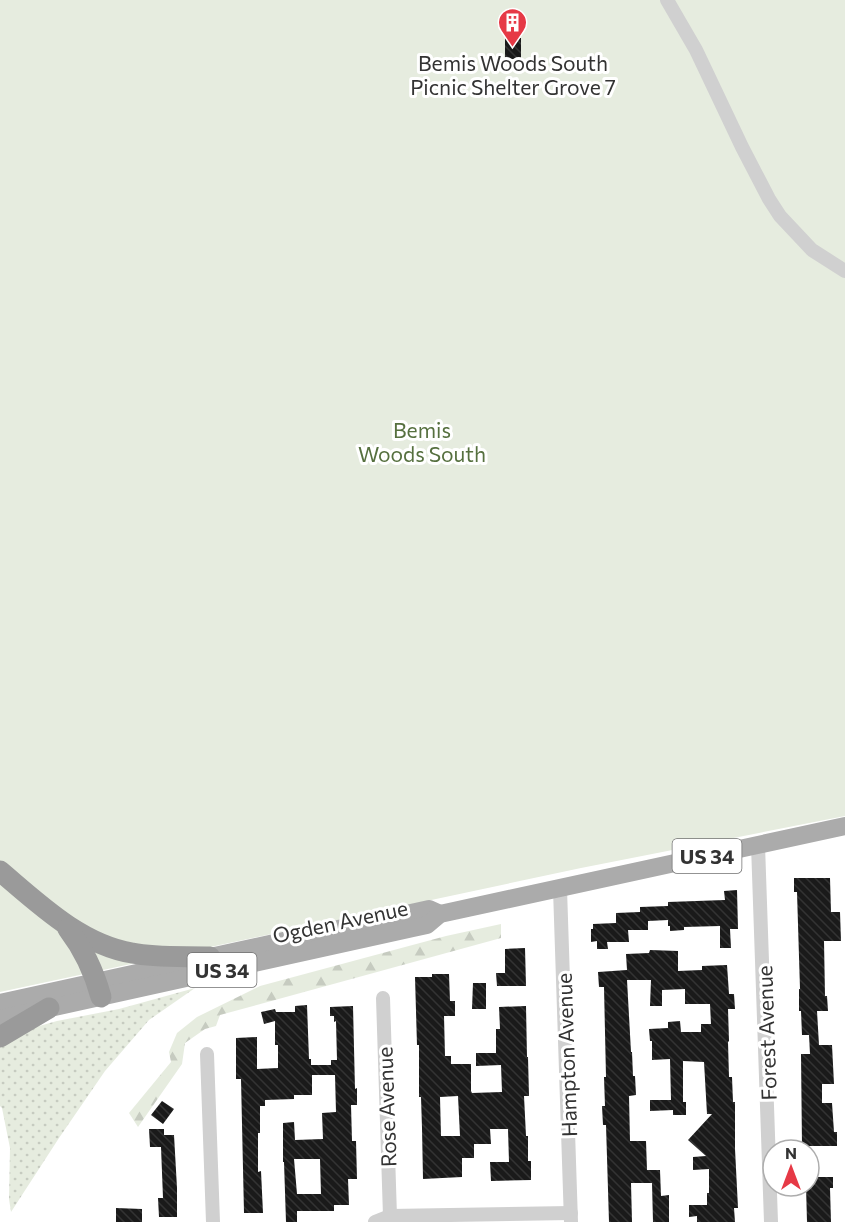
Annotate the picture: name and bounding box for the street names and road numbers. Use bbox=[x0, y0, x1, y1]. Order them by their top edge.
road number: US 34 bbox=[672, 839, 742, 873]
street label: Ogden Avenue bbox=[270, 894, 410, 948]
road number: US 34 bbox=[188, 953, 256, 987]
street label: Forest Avenue bbox=[751, 965, 781, 1101]
street label: Hampton Avenue bbox=[551, 972, 581, 1138]
street label: Rose Avenue bbox=[371, 1046, 401, 1168]

